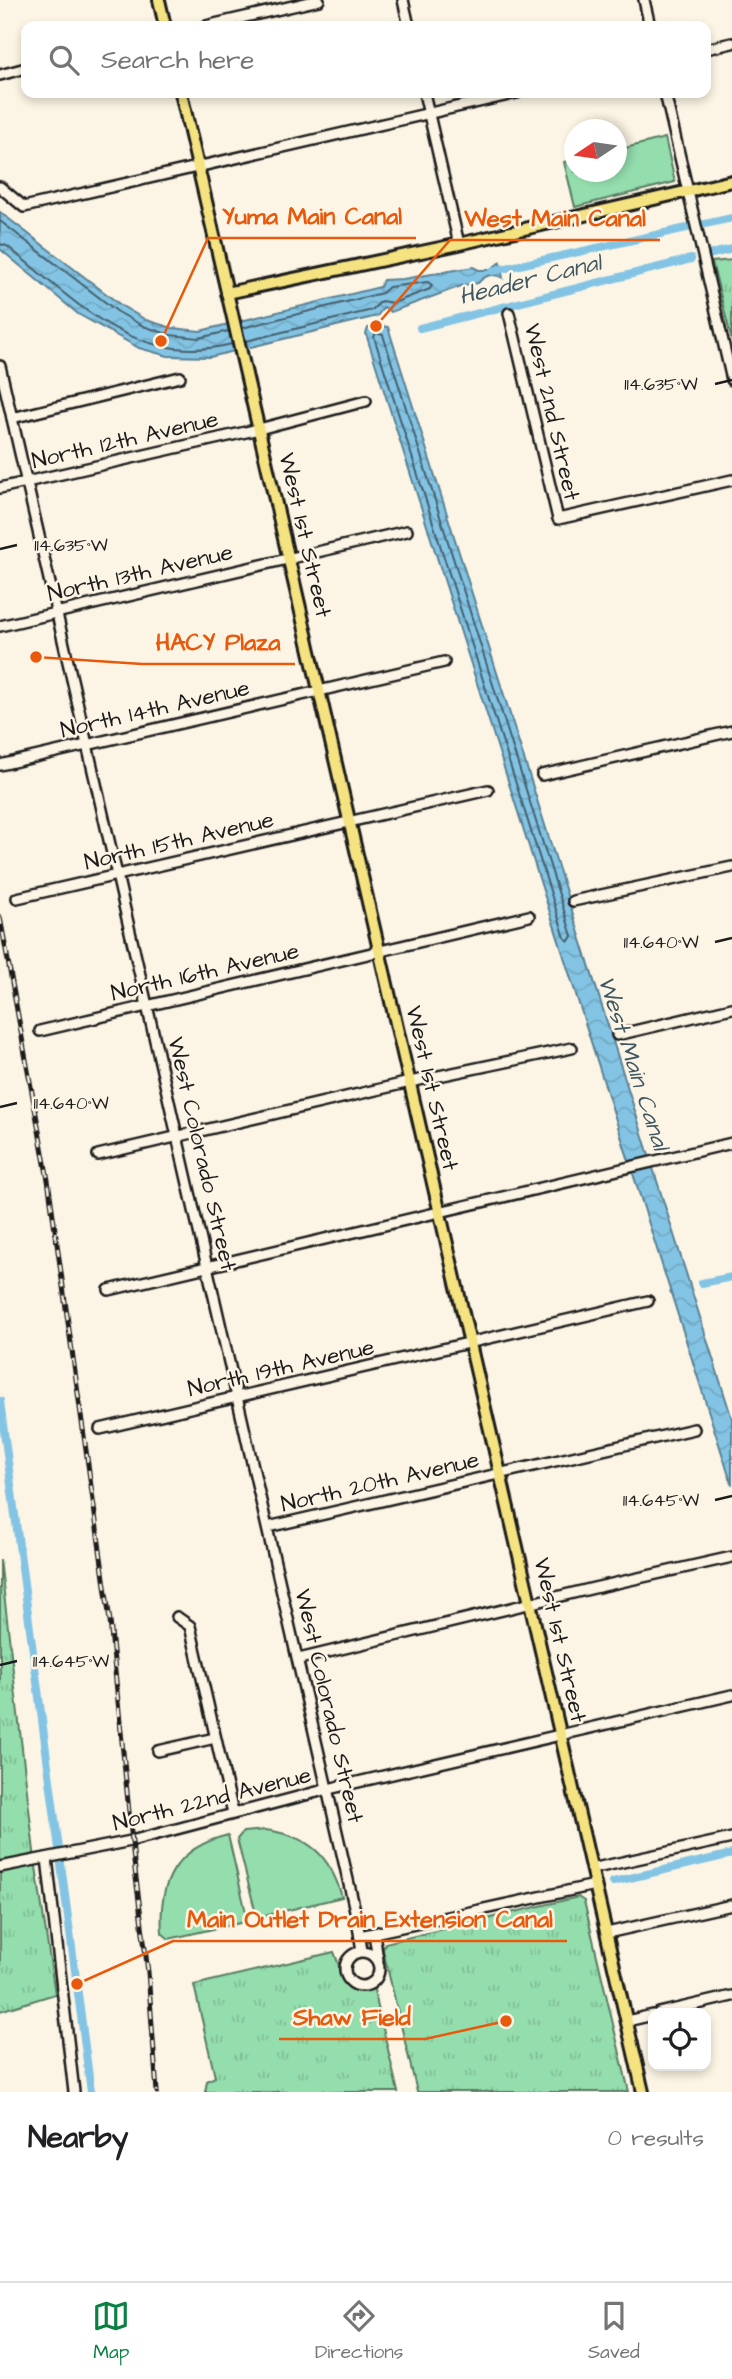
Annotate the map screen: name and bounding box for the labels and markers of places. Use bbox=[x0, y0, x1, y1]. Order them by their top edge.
callout: Yuma Main Canal bbox=[208, 193, 416, 238]
callout: West Main Canal bbox=[450, 195, 660, 240]
callout: HACY Plaza bbox=[142, 619, 295, 664]
callout: Main Outlet Drain Extension Canal bbox=[173, 1896, 567, 1941]
callout: Shaw Field bbox=[279, 1994, 425, 2039]

